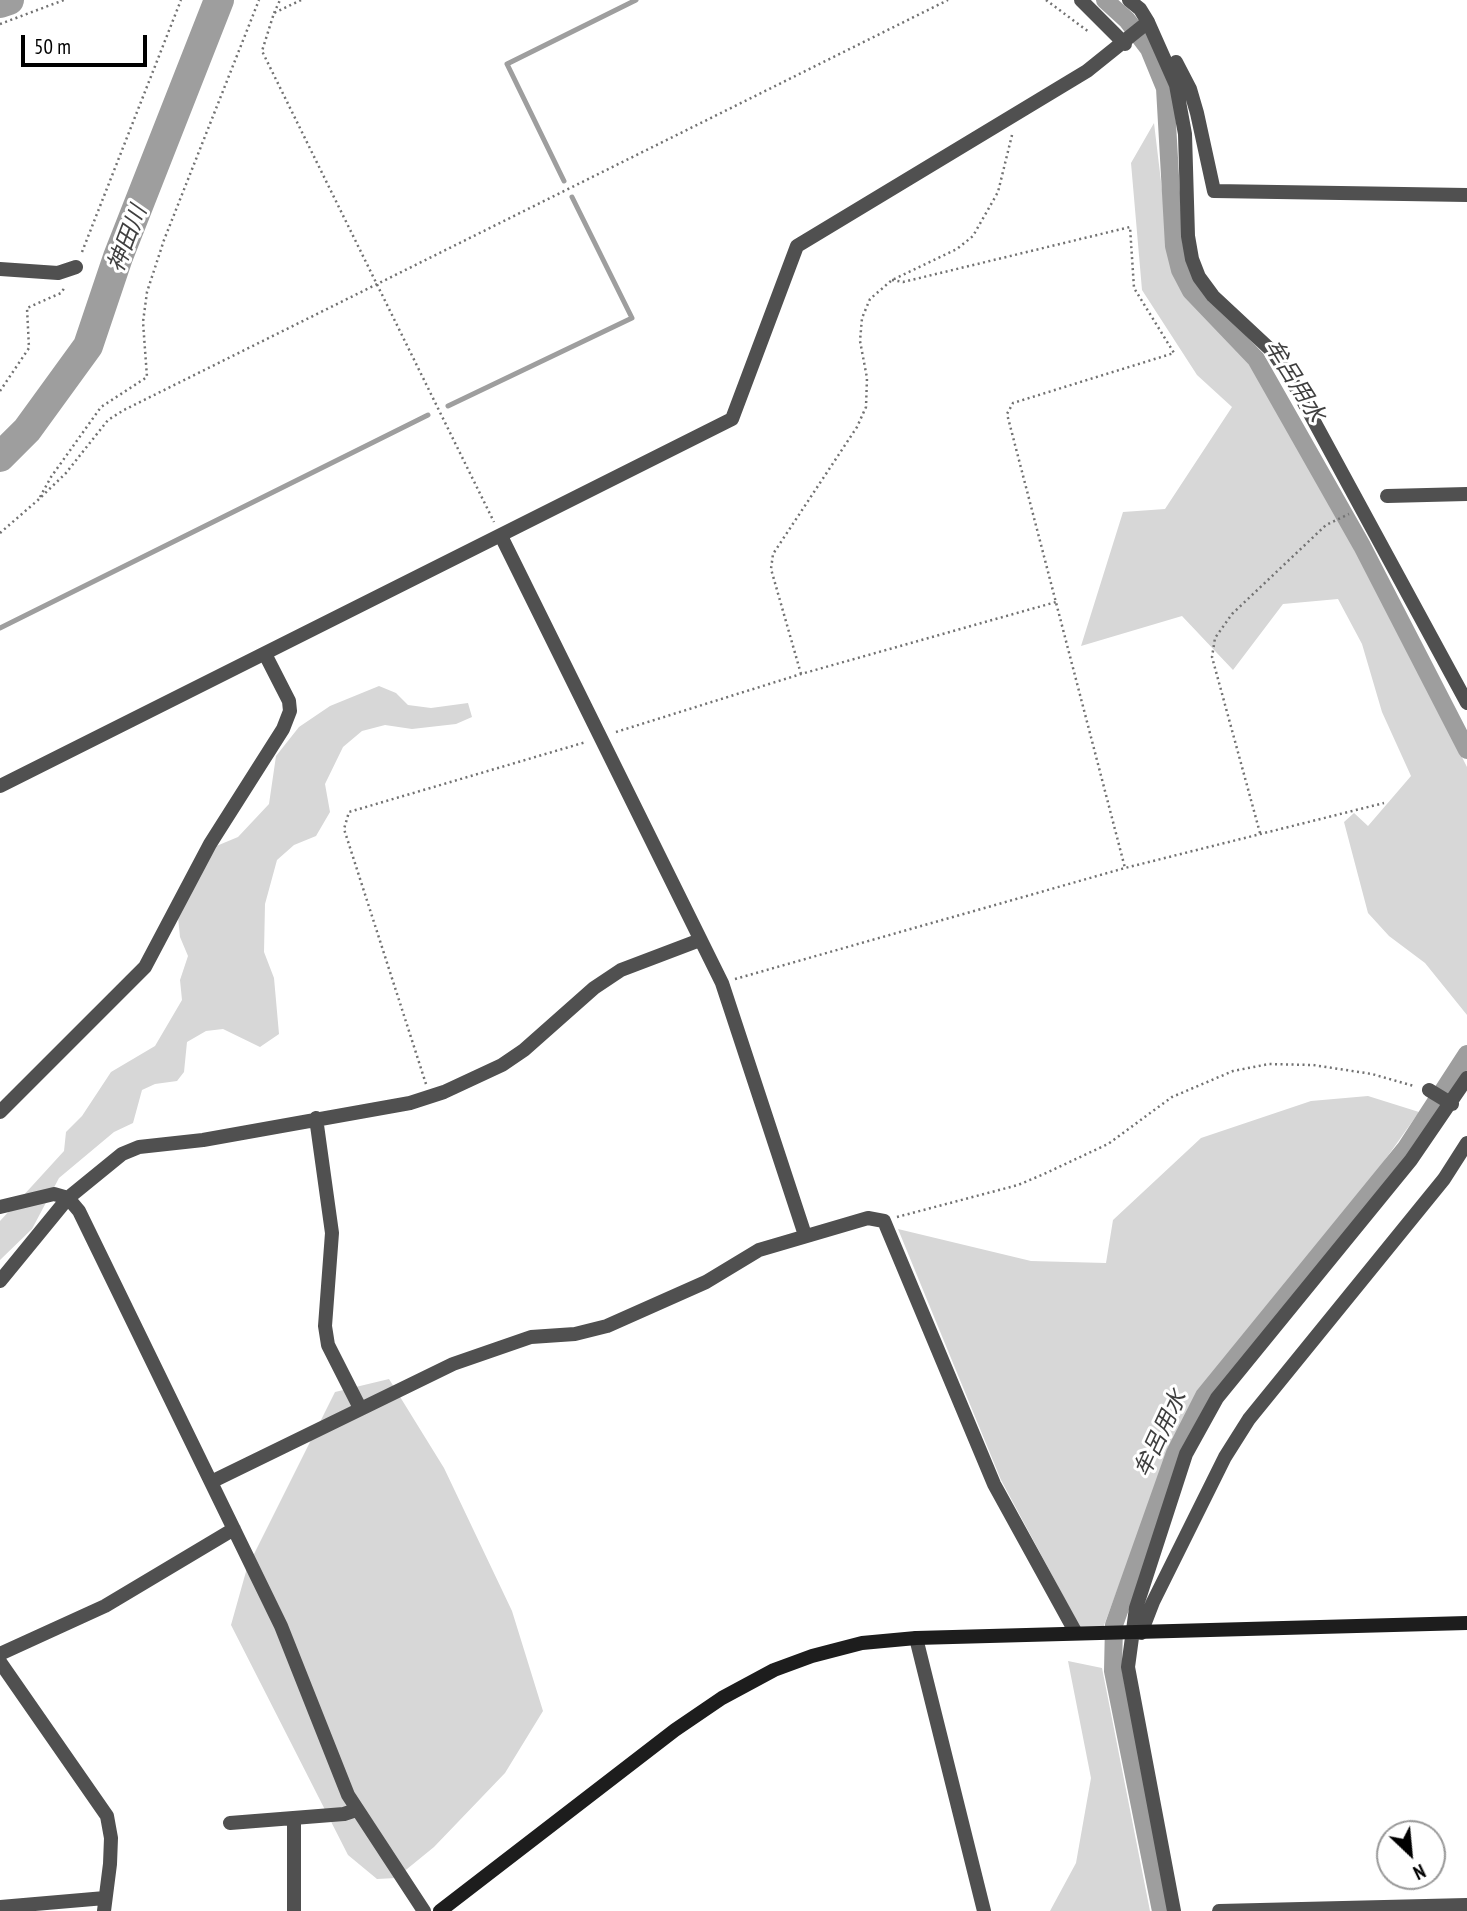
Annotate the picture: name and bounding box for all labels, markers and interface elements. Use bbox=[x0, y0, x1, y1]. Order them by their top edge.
scale bar bbox=[24, 21, 150, 65]
text: 50 m bbox=[34, 33, 71, 60]
water label: 神田川 bbox=[103, 202, 153, 276]
water label: 牟呂用水 bbox=[1258, 335, 1330, 427]
water label: 牟呂用水 bbox=[1129, 1386, 1193, 1482]
north arrow bbox=[1376, 1820, 1446, 1890]
text: N bbox=[1409, 1859, 1429, 1885]

